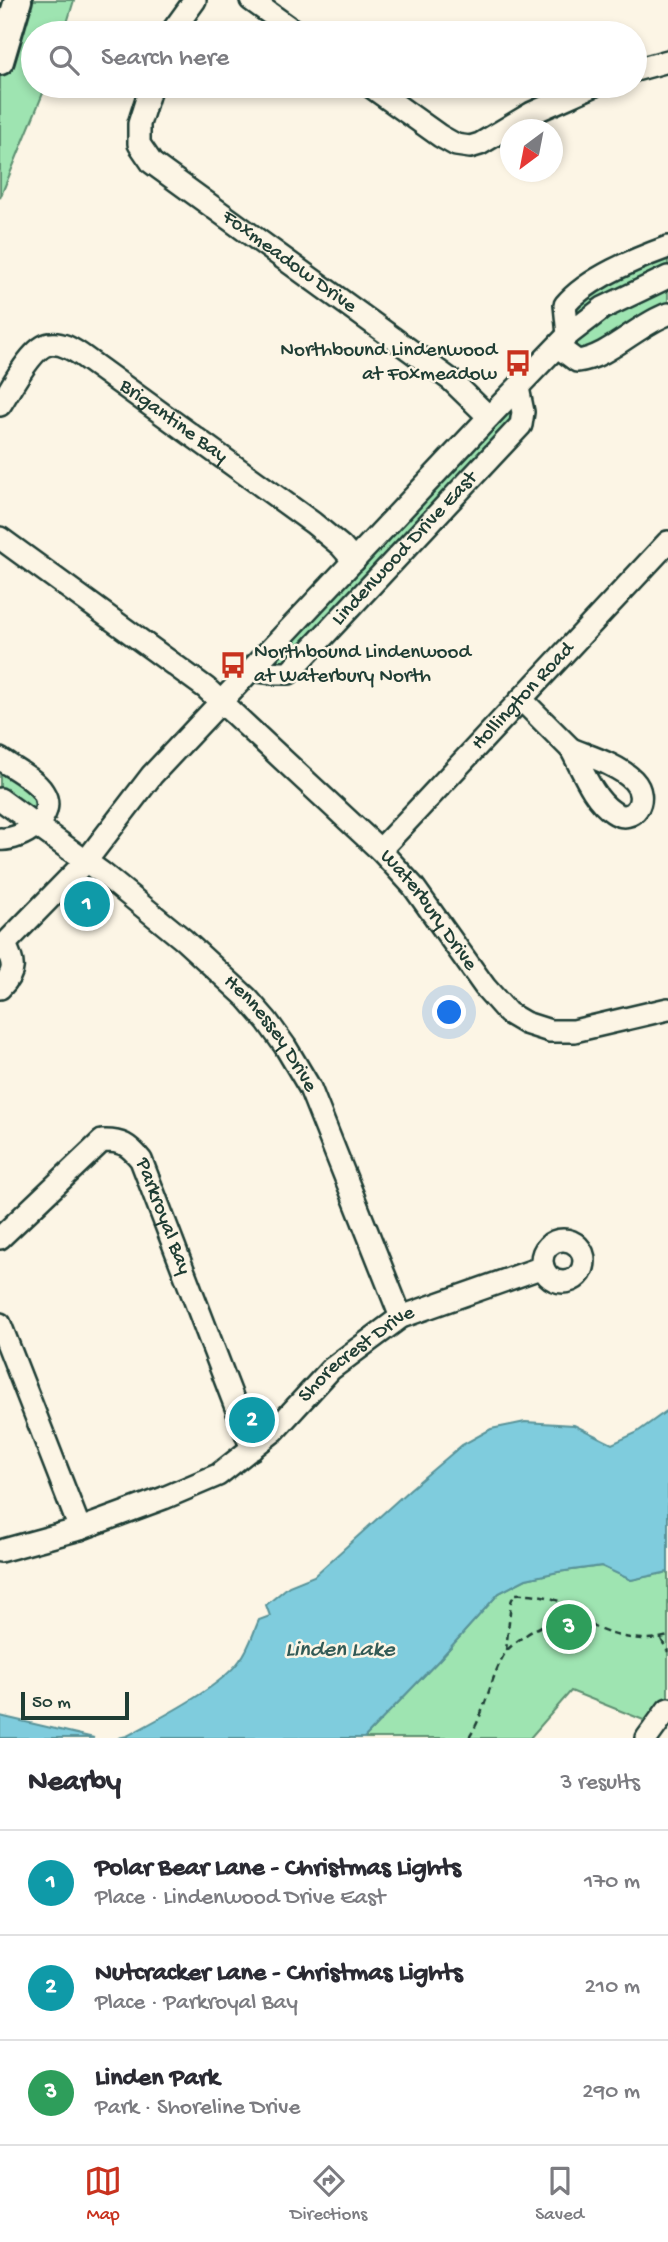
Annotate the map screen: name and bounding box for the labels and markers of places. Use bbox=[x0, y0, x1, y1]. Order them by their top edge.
place label: Northbound Lindenwood at Foxmeadow bbox=[280, 339, 499, 388]
bus stop icon: Northbound Lindenwood at Foxmeadow bbox=[503, 348, 533, 378]
place label: Northbound Lindenwood at Waterbury North bbox=[254, 641, 472, 690]
bus stop icon: Northbound Lindenwood at Waterbury North bbox=[218, 650, 248, 680]
pin: 1 bbox=[64, 878, 110, 930]
pin: 2 bbox=[229, 1394, 275, 1446]
pin: 3 bbox=[546, 1601, 592, 1653]

